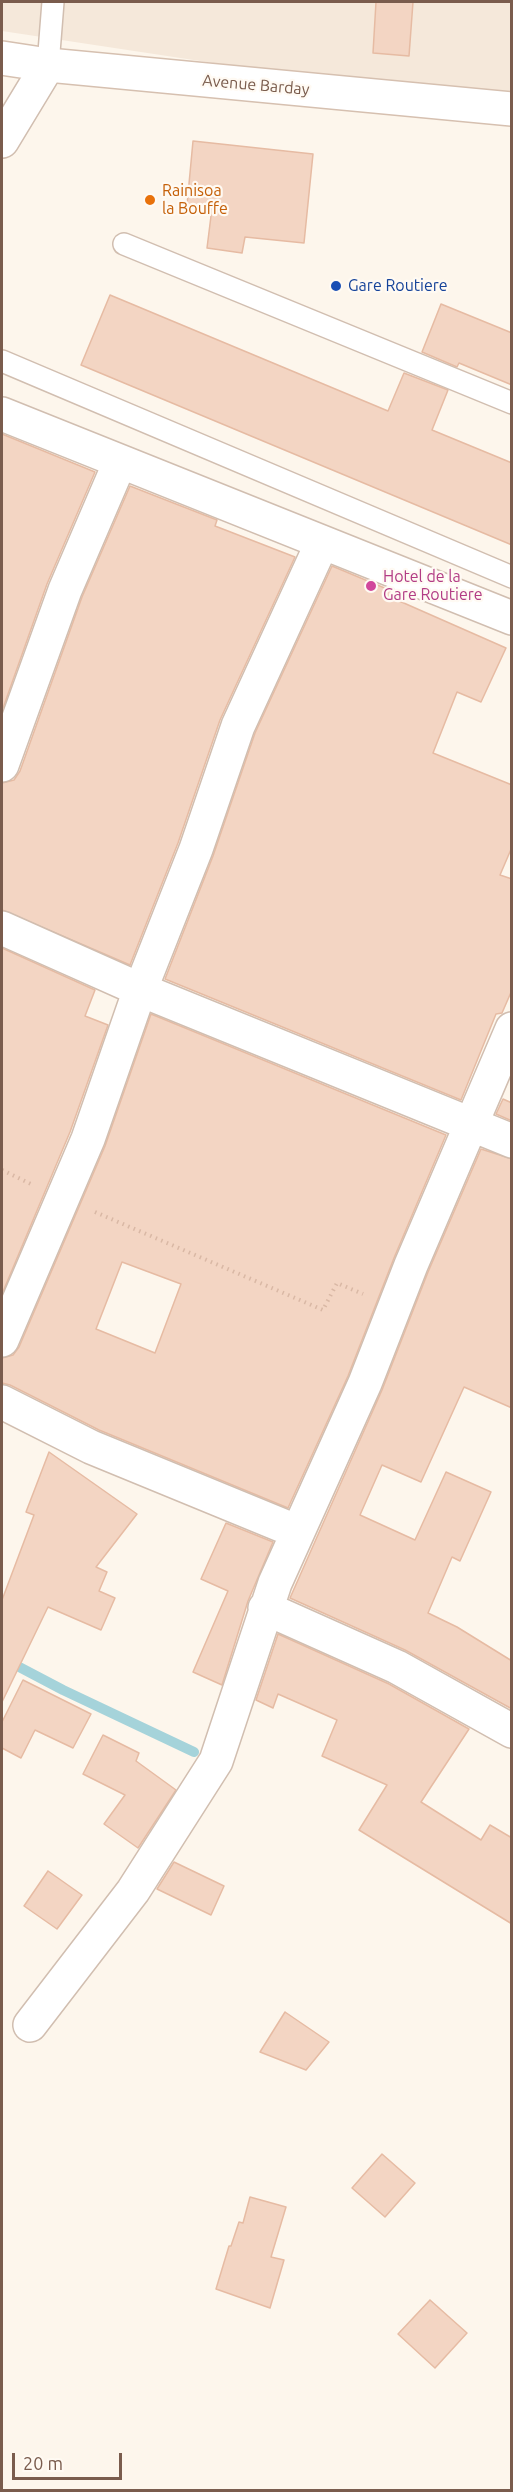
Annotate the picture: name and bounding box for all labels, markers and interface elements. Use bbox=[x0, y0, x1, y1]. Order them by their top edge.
street label: Avenue Barday bbox=[202, 71, 310, 99]
place label: Rainisoa la Bouffe bbox=[162, 181, 228, 219]
marker: Rainisoa la Bouffe bbox=[143, 193, 157, 207]
place label: Gare Routiere bbox=[348, 276, 448, 296]
marker: Gare Routiere bbox=[329, 279, 343, 293]
place label: Hotel de la Gare Routiere bbox=[383, 567, 483, 605]
marker: Hotel de la Gare Routiere bbox=[364, 579, 378, 593]
scale bar bbox=[15, 2441, 124, 2479]
text: 20 m bbox=[23, 2453, 63, 2473]

